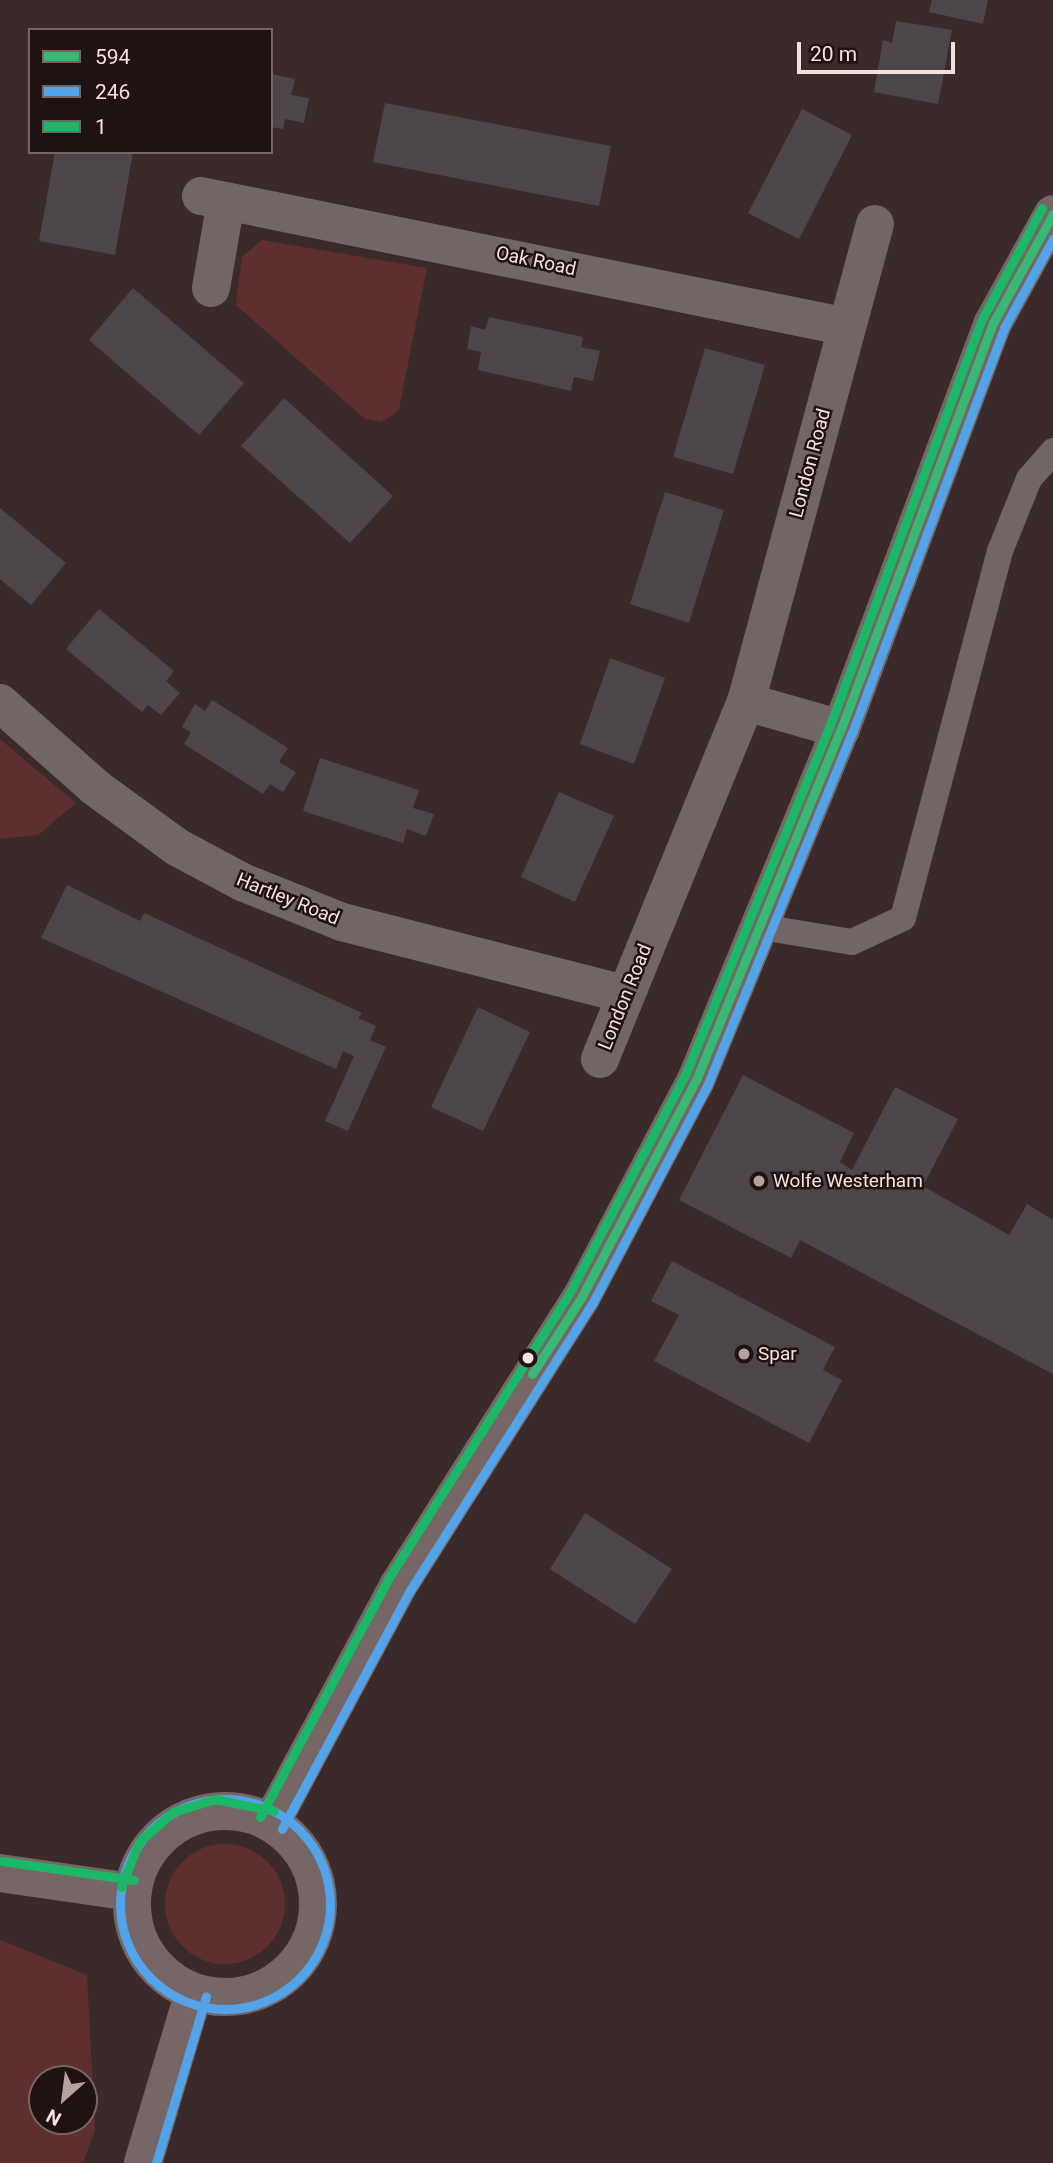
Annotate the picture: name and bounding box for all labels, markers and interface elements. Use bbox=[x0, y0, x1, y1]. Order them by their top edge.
legend bbox=[28, 28, 273, 154]
scale bar bbox=[801, 28, 958, 72]
text: 20 m bbox=[810, 42, 857, 66]
text: 594 bbox=[95, 45, 130, 69]
text: 246 bbox=[95, 80, 130, 104]
text: 1 bbox=[95, 115, 107, 139]
street label: Oak Road bbox=[494, 241, 578, 281]
street label: London Road bbox=[785, 406, 835, 520]
street label: Hartley Road bbox=[233, 868, 343, 930]
street label: London Road bbox=[593, 941, 657, 1053]
place label: Wolfe Westerham bbox=[773, 1170, 923, 1192]
marker: Wolfe Westerham bbox=[751, 1173, 767, 1189]
place label: Spar bbox=[758, 1343, 797, 1365]
marker: Spar bbox=[736, 1346, 752, 1362]
unlabelled marker bbox=[521, 1351, 535, 1365]
north arrow bbox=[28, 2065, 98, 2135]
text: N bbox=[43, 2104, 65, 2131]

